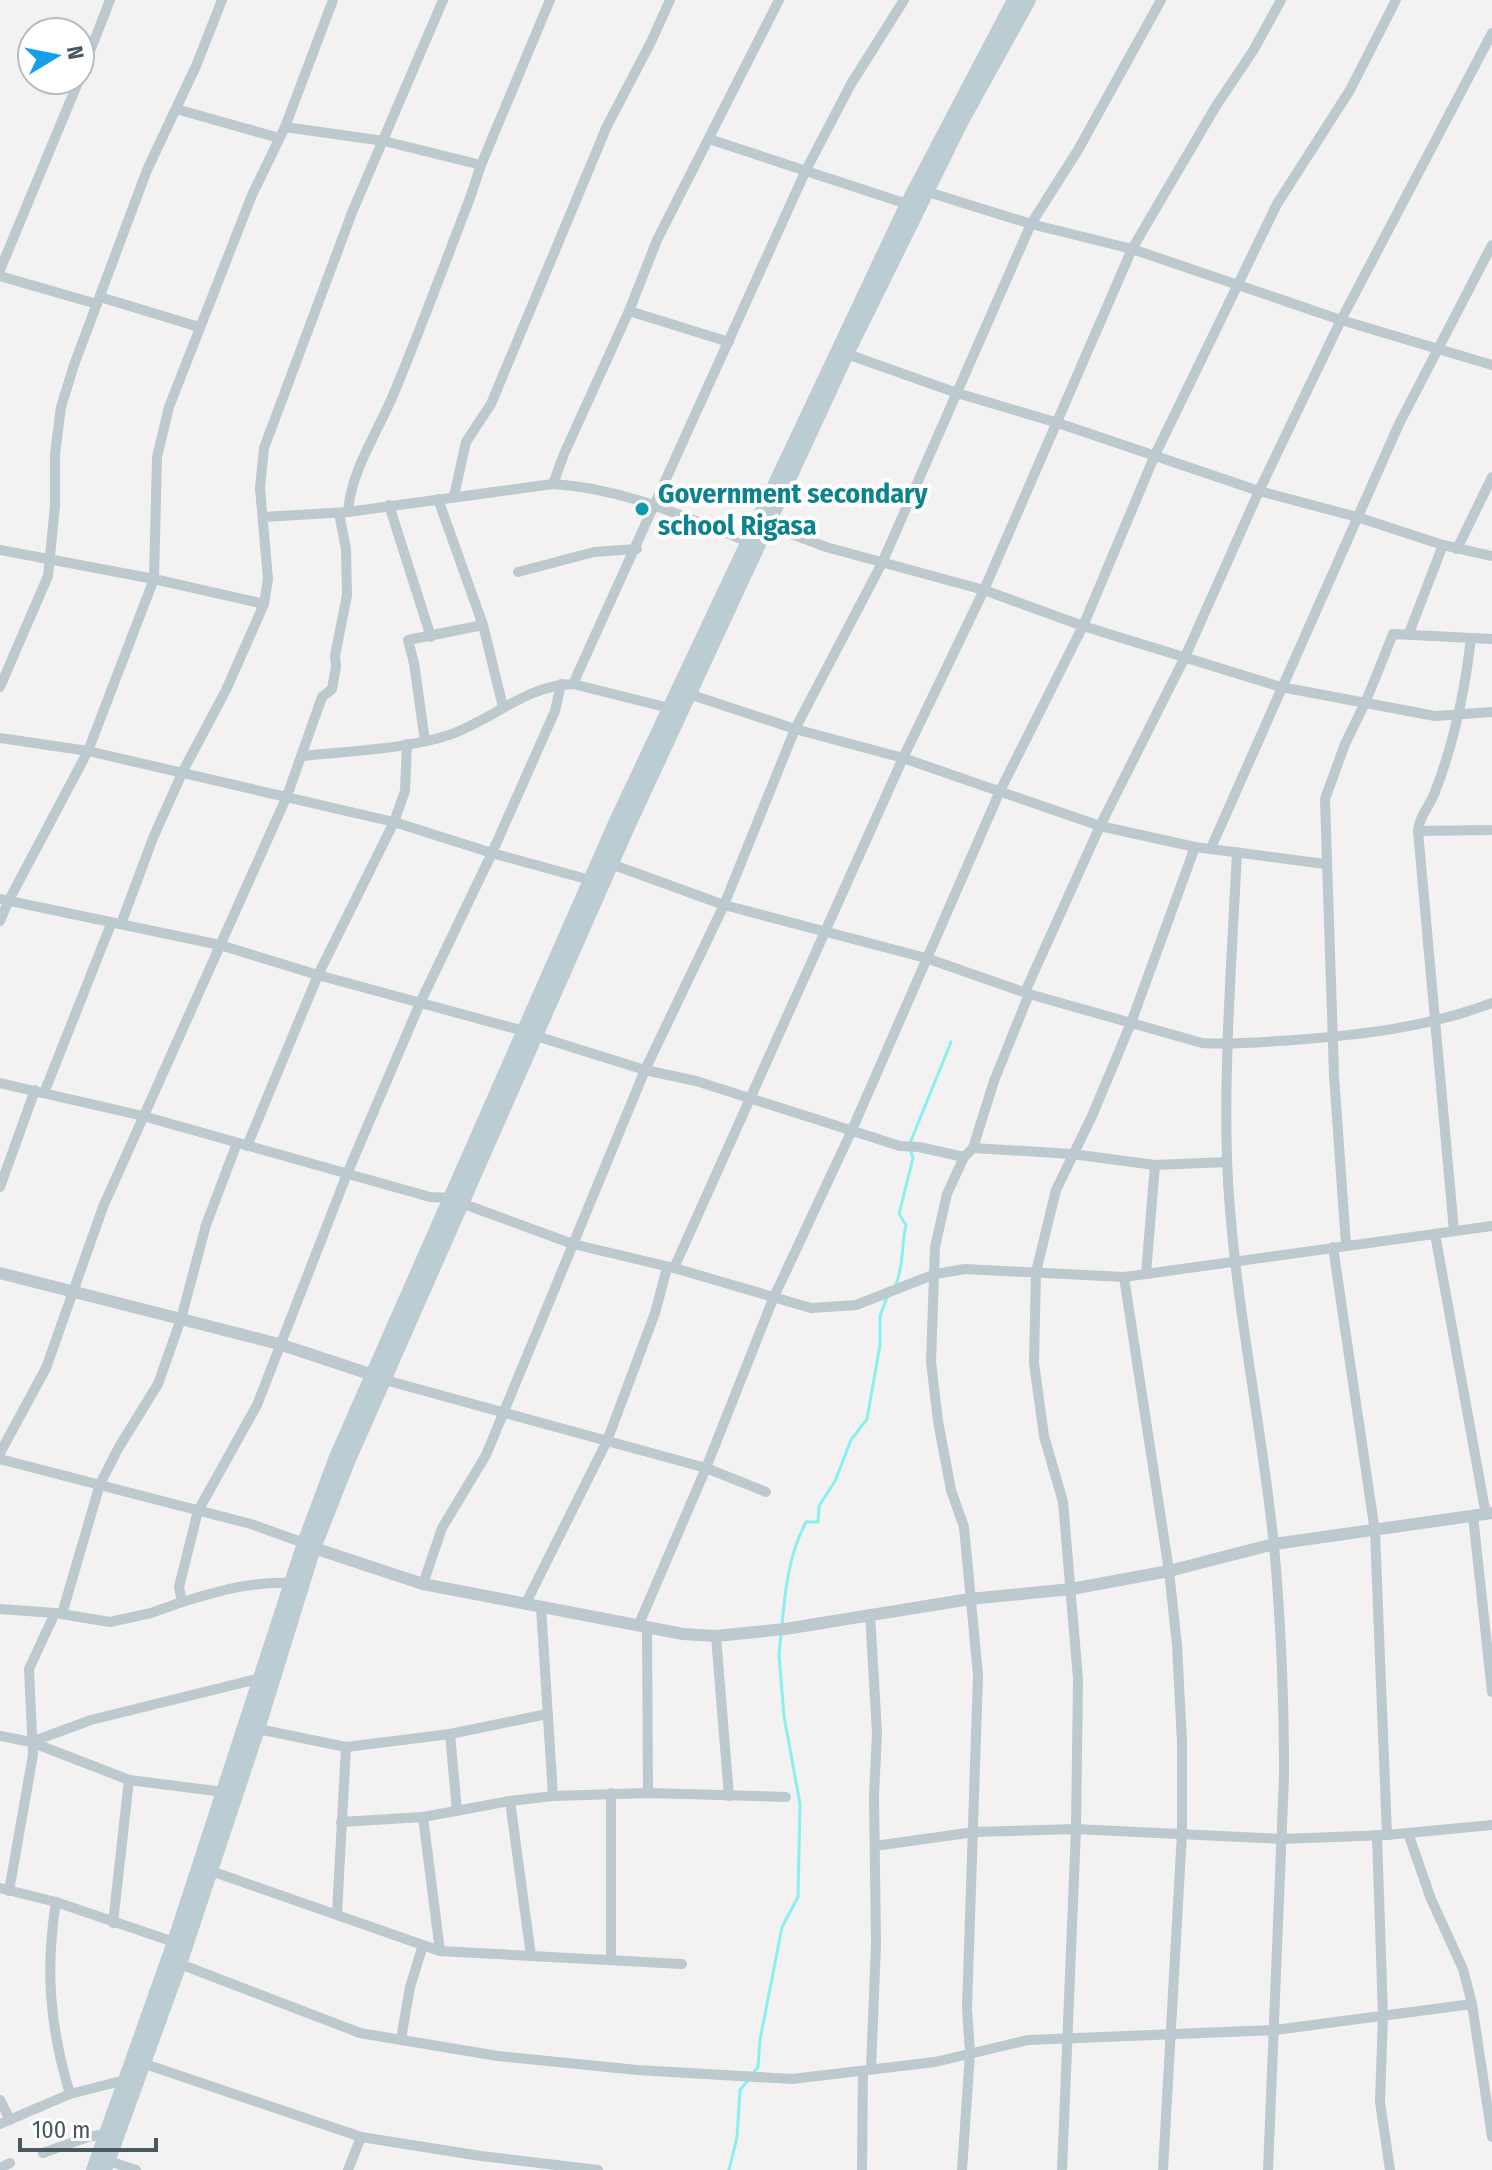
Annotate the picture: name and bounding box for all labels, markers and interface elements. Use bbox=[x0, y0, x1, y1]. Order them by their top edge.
north arrow bbox=[16, 16, 96, 96]
text: N bbox=[61, 44, 90, 61]
place label: Government secondary school Rigasa bbox=[658, 477, 928, 542]
marker: Government secondary school Rigasa bbox=[633, 500, 651, 518]
scale bar bbox=[20, 2102, 156, 2152]
text: 100 m bbox=[32, 2116, 90, 2144]

